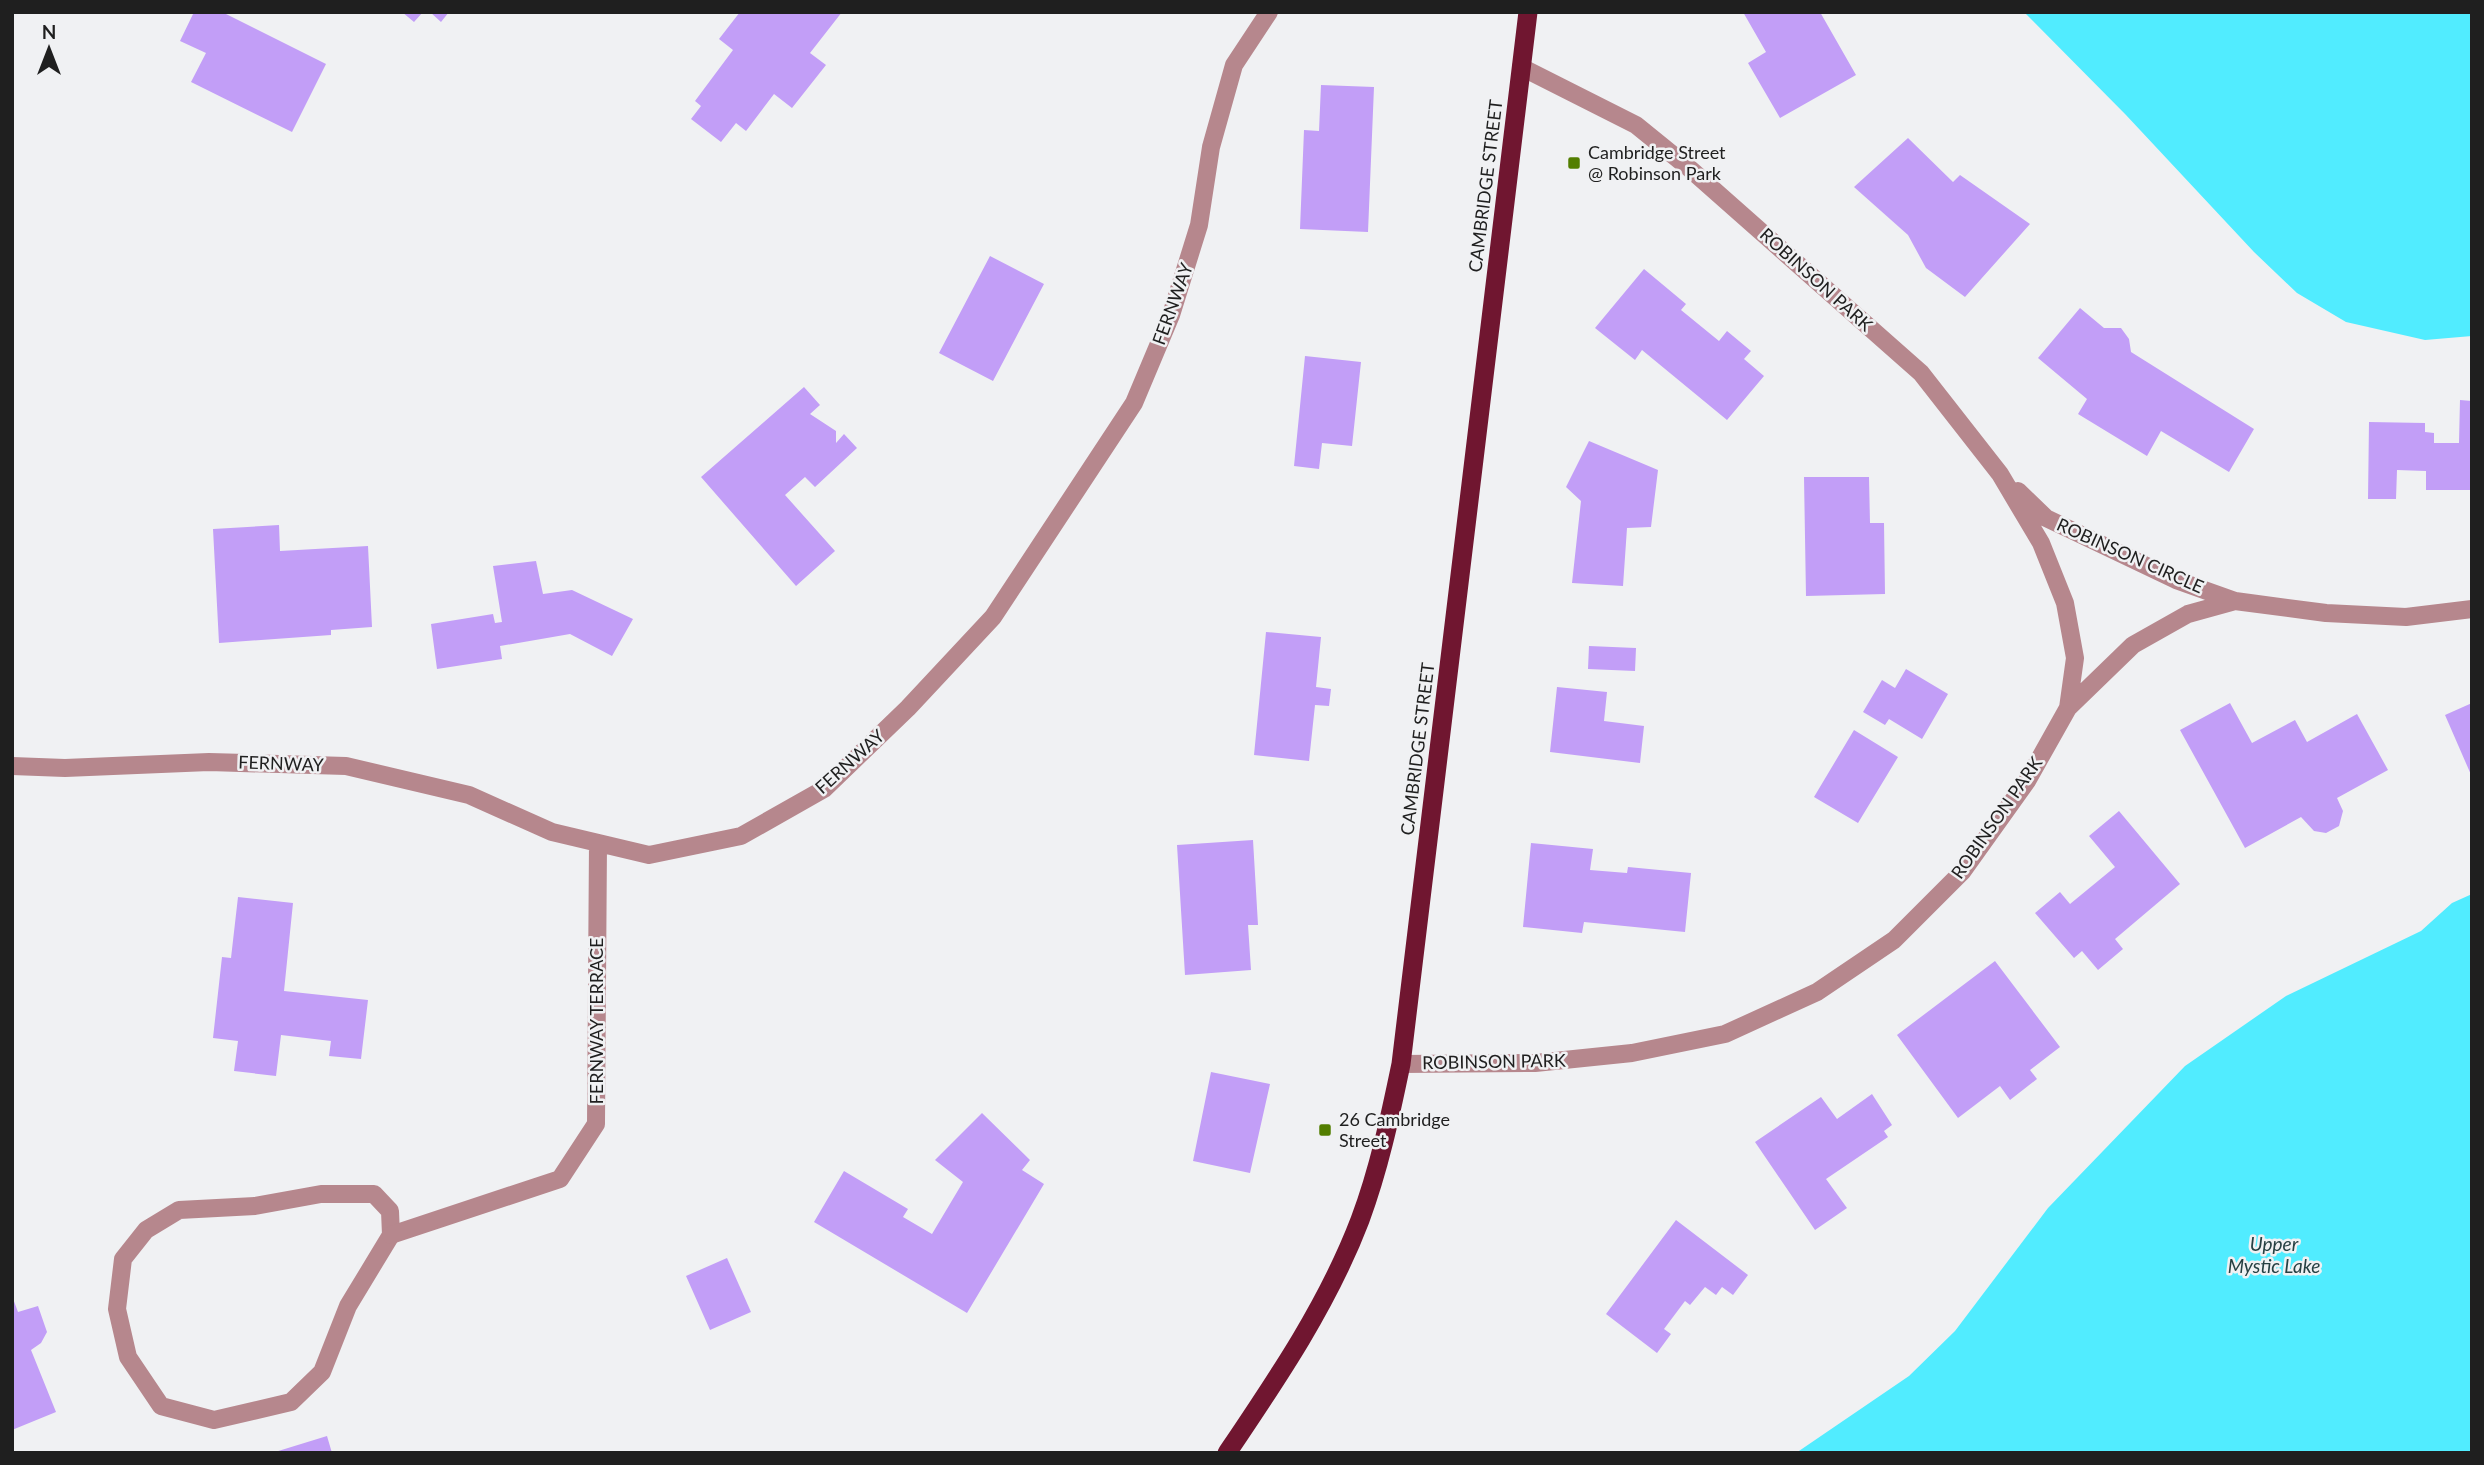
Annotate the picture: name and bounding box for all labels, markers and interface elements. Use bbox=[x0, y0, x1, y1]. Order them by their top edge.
north arrow bbox=[14, 14, 84, 84]
text: N bbox=[42, 20, 56, 43]
street label: CAMBRIDGE STREET bbox=[1463, 98, 1507, 273]
place label: Cambridge Street @ Robinson Park bbox=[1588, 141, 1726, 184]
marker: Cambridge Street @ Robinson Park bbox=[1566, 155, 1582, 171]
street label: ROBINSON PARK bbox=[1756, 223, 1878, 336]
street label: FERNWAY bbox=[1147, 259, 1197, 348]
street label: ROBINSON CIRCLE bbox=[2054, 513, 2207, 597]
street label: CAMBRIDGE STREET bbox=[1395, 661, 1439, 836]
street label: FERNWAY bbox=[810, 724, 889, 798]
street label: FERNWAY bbox=[238, 751, 325, 776]
street label: ROBINSON PARK bbox=[1946, 752, 2046, 883]
street label: FERNWAY TERRACE bbox=[585, 938, 607, 1104]
street label: ROBINSON PARK bbox=[1422, 1049, 1566, 1073]
place label: 26 Cambridge Street bbox=[1339, 1108, 1450, 1151]
marker: 26 Cambridge Street bbox=[1317, 1122, 1333, 1138]
water label: Upper Mystic Lake bbox=[2228, 1232, 2320, 1277]

